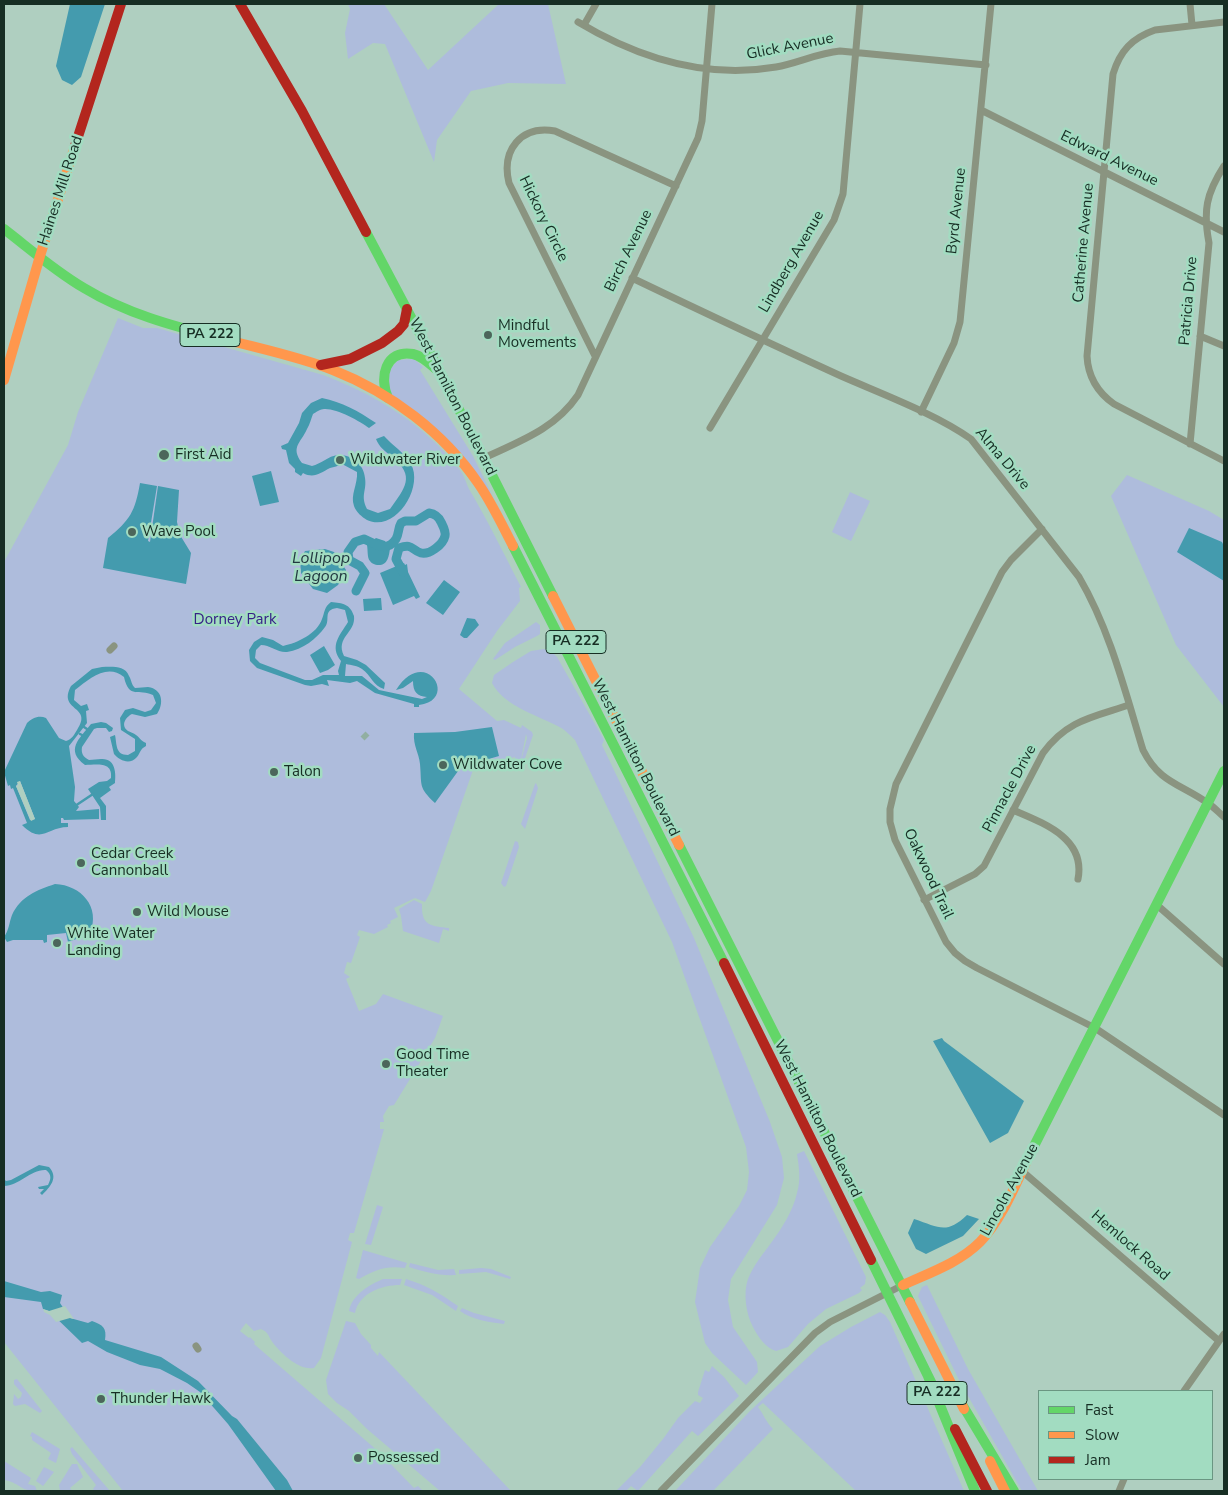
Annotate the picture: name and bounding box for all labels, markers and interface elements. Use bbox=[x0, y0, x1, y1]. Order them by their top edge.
street label: Glick Avenue bbox=[745, 30, 835, 64]
street label: Edward Avenue bbox=[1057, 128, 1161, 190]
street label: Haines Mill Road bbox=[35, 134, 87, 248]
street label: Byrd Avenue bbox=[944, 167, 970, 255]
street label: Hickory Circle bbox=[515, 173, 571, 265]
street label: Catherine Avenue bbox=[1070, 183, 1098, 303]
street label: Birch Avenue bbox=[601, 207, 657, 295]
street label: Lindberg Avenue bbox=[756, 208, 828, 316]
street label: Patricia Drive bbox=[1176, 256, 1202, 346]
street label: West Hamilton Boulevard bbox=[404, 315, 500, 479]
place label: Mindful Movements bbox=[498, 317, 576, 352]
road number: PA 222 bbox=[180, 324, 240, 346]
marker: Mindful Movements bbox=[482, 329, 494, 341]
street label: Alma Drive bbox=[971, 424, 1033, 494]
place label: First Aid bbox=[175, 446, 231, 464]
marker: First Aid bbox=[157, 448, 171, 462]
place label: Wildwater River bbox=[350, 451, 460, 469]
marker: Wildwater River bbox=[334, 454, 346, 466]
place label: Wave Pool bbox=[142, 523, 215, 541]
marker: Wave Pool bbox=[126, 526, 138, 538]
water label: Lollipop Lagoon bbox=[292, 549, 350, 587]
park label: Dorney Park bbox=[194, 611, 276, 629]
road number: PA 222 bbox=[546, 630, 606, 654]
street label: West Hamilton Boulevard bbox=[587, 676, 683, 840]
street label: Pinnacle Drive bbox=[979, 742, 1041, 836]
place label: Wildwater Cove bbox=[453, 756, 562, 774]
marker: Wildwater Cove bbox=[437, 759, 449, 771]
place label: Talon bbox=[284, 763, 321, 781]
marker: Talon bbox=[268, 766, 280, 778]
street label: Oakwood Trail bbox=[899, 826, 957, 922]
place label: Cedar Creek Cannonball bbox=[91, 845, 173, 880]
marker: Cedar Creek Cannonball bbox=[75, 857, 87, 869]
place label: Wild Mouse bbox=[147, 903, 229, 921]
marker: Wild Mouse bbox=[131, 906, 143, 918]
place label: White Water Landing bbox=[67, 925, 155, 960]
marker: White Water Landing bbox=[51, 937, 63, 949]
street label: West Hamilton Boulevard bbox=[769, 1037, 865, 1201]
place label: Good Time Theater bbox=[396, 1046, 469, 1081]
marker: Good Time Theater bbox=[380, 1058, 392, 1070]
street label: Lincoln Avenue bbox=[977, 1141, 1043, 1239]
street label: Hemlock Road bbox=[1087, 1207, 1173, 1285]
road number: PA 222 bbox=[907, 1382, 967, 1405]
place label: Thunder Hawk bbox=[111, 1390, 211, 1408]
legend bbox=[1038, 1390, 1213, 1480]
marker: Thunder Hawk bbox=[95, 1393, 107, 1405]
text: Fast bbox=[1085, 1400, 1113, 1420]
text: Slow bbox=[1085, 1425, 1119, 1445]
place label: Possessed bbox=[368, 1449, 439, 1467]
text: Jam bbox=[1085, 1450, 1111, 1470]
marker: Possessed bbox=[352, 1452, 364, 1464]

